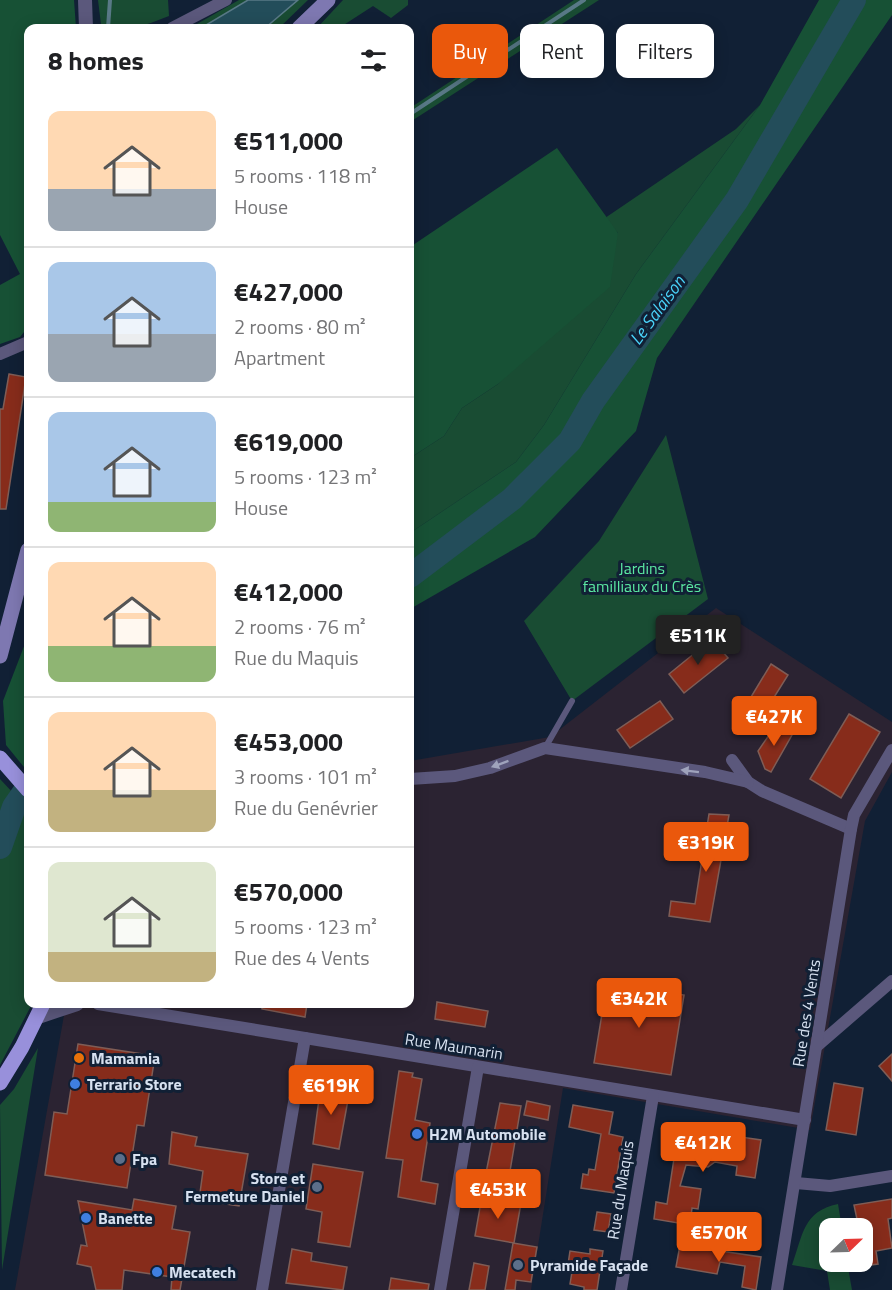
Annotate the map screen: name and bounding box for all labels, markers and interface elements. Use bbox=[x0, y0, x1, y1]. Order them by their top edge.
chip: Buy bbox=[432, 24, 508, 78]
chip: Rent bbox=[520, 24, 604, 78]
chip: Filters bbox=[616, 24, 714, 78]
text: 8 homes bbox=[48, 41, 144, 80]
icon: filters bbox=[357, 44, 390, 77]
text: €511,000 bbox=[234, 121, 343, 160]
icon: home bbox=[96, 135, 168, 207]
text: 5 rooms · 118 m² bbox=[234, 160, 377, 191]
text: House bbox=[234, 191, 288, 222]
water label: Le Salaison bbox=[623, 269, 692, 350]
text: €427,000 bbox=[234, 272, 343, 311]
icon: home bbox=[96, 286, 168, 358]
text: 2 rooms · 80 m² bbox=[234, 311, 366, 342]
text: Apartment bbox=[234, 342, 325, 373]
text: €619,000 bbox=[234, 422, 343, 461]
icon: home bbox=[96, 436, 168, 508]
text: 5 rooms · 123 m² bbox=[234, 461, 377, 492]
text: House bbox=[234, 492, 288, 523]
park label: Jardins familliaux du Crès bbox=[583, 556, 701, 598]
text: €412,000 bbox=[234, 572, 343, 611]
icon: home bbox=[96, 586, 168, 658]
text: 2 rooms · 76 m² bbox=[234, 611, 366, 642]
pin: €511K bbox=[656, 615, 740, 666]
text: €511K bbox=[670, 619, 726, 650]
text: Rue du Maquis bbox=[234, 642, 359, 673]
pin: €427K bbox=[732, 696, 816, 747]
text: €427K bbox=[746, 700, 802, 731]
text: €453,000 bbox=[234, 722, 343, 761]
icon: home bbox=[96, 736, 168, 808]
one-way arrow bbox=[491, 760, 509, 770]
text: 3 rooms · 101 m² bbox=[234, 761, 377, 792]
one-way arrow bbox=[681, 766, 700, 776]
text: Rue du Genévrier bbox=[234, 792, 378, 823]
pin: €319K bbox=[664, 822, 748, 873]
text: €319K bbox=[678, 826, 734, 857]
text: €570,000 bbox=[234, 872, 343, 911]
icon: home bbox=[96, 886, 168, 958]
text: 5 rooms · 123 m² bbox=[234, 911, 377, 942]
text: Rue des 4 Vents bbox=[234, 942, 369, 973]
street label: Rue des 4 Vents bbox=[786, 958, 826, 1068]
pin: €342K bbox=[597, 978, 681, 1029]
text: €342K bbox=[611, 982, 667, 1013]
street label: Rue Maumarin bbox=[403, 1026, 505, 1066]
place label: Mamamia bbox=[91, 1046, 160, 1070]
marker: Mamamia bbox=[72, 1051, 86, 1065]
pin: €619K bbox=[289, 1065, 373, 1116]
text: €619K bbox=[303, 1069, 359, 1100]
place label: Terrario Store bbox=[87, 1072, 182, 1096]
marker: Terrario Store bbox=[68, 1077, 82, 1091]
place label: H2M Automobile bbox=[429, 1122, 546, 1146]
pin: €412K bbox=[661, 1122, 745, 1173]
text: €412K bbox=[675, 1126, 731, 1157]
marker: H2M Automobile bbox=[410, 1127, 424, 1141]
street label: Rue du Maquis bbox=[600, 1139, 640, 1241]
place label: Fpa bbox=[132, 1147, 157, 1171]
marker: Fpa bbox=[113, 1152, 127, 1166]
place label: Store et Fermeture Daniel bbox=[185, 1166, 305, 1208]
pin: €453K bbox=[456, 1169, 540, 1220]
text: €453K bbox=[470, 1173, 526, 1204]
marker: Store et Fermeture Daniel bbox=[310, 1180, 324, 1194]
place label: Banette bbox=[98, 1206, 153, 1230]
marker: Banette bbox=[79, 1211, 93, 1225]
pin: €570K bbox=[677, 1212, 761, 1263]
text: €570K bbox=[691, 1216, 747, 1247]
north arrow bbox=[819, 1218, 873, 1272]
map controls bbox=[819, 1218, 873, 1272]
place label: Pyramide Façade bbox=[530, 1253, 648, 1277]
marker: Pyramide Façade bbox=[511, 1258, 525, 1272]
place label: Mecatech bbox=[169, 1260, 236, 1284]
marker: Mecatech bbox=[150, 1265, 164, 1279]

